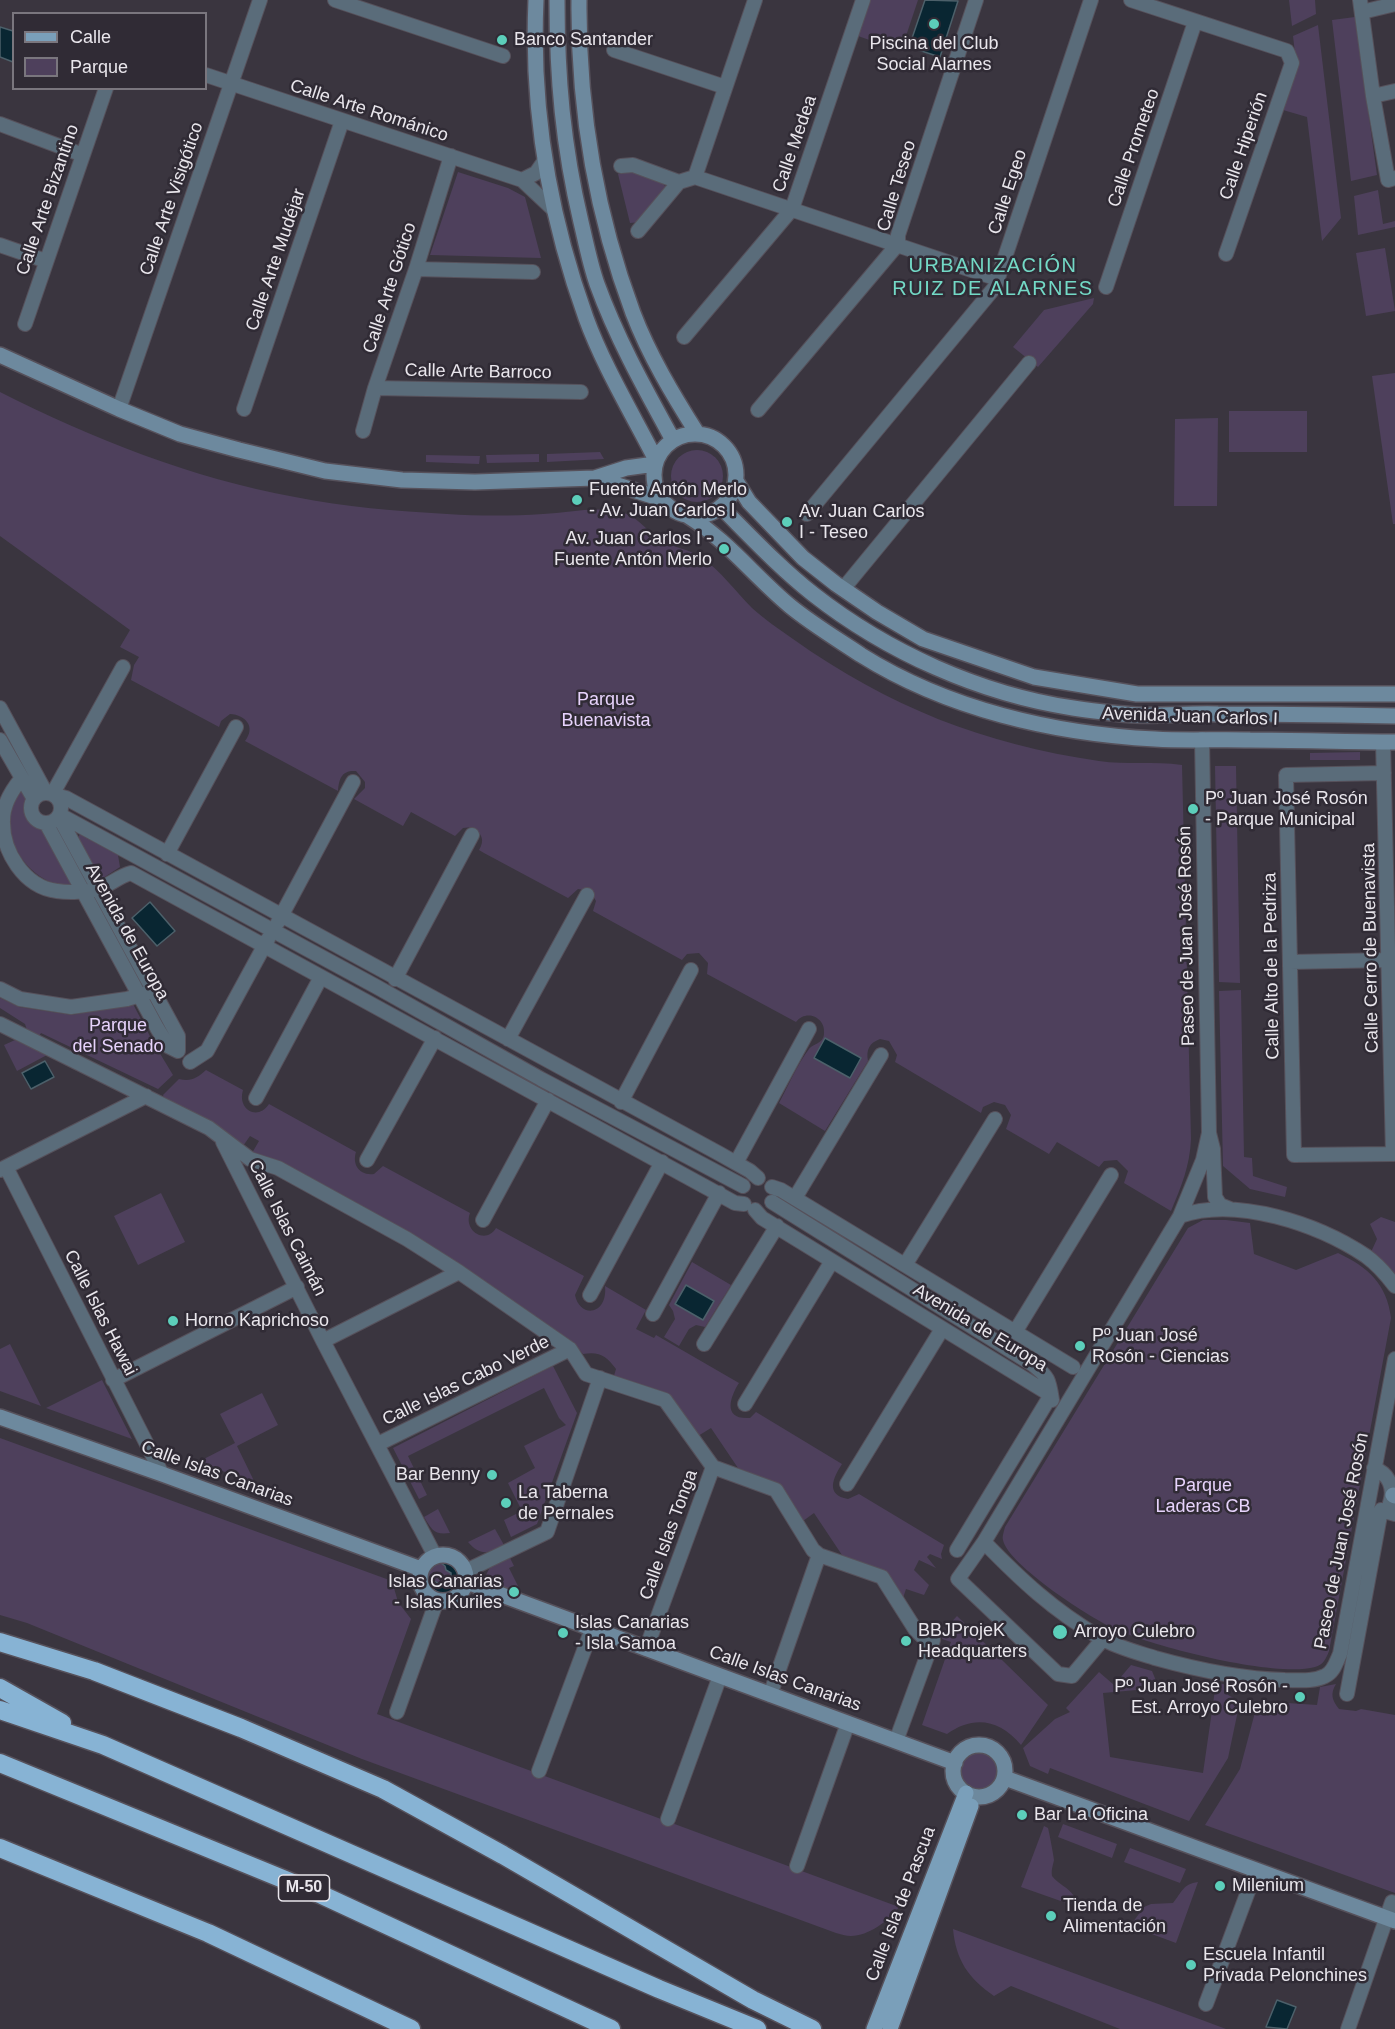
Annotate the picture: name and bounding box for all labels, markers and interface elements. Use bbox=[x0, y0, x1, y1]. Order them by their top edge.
legend bbox=[12, 12, 207, 90]
marker: Piscina del Club Social Alarnes bbox=[927, 17, 941, 31]
text: Calle bbox=[70, 27, 111, 47]
place label: Banco Santander bbox=[514, 29, 653, 51]
marker: Banco Santander bbox=[495, 33, 509, 47]
place label: Piscina del Club Social Alarnes bbox=[869, 33, 999, 76]
text: Parque bbox=[70, 57, 128, 77]
street label: Calle Arte Románico bbox=[287, 75, 451, 147]
street label: Calle Prometeo bbox=[1104, 86, 1164, 210]
street label: Calle Hiperión bbox=[1215, 89, 1273, 203]
street label: Calle Medea bbox=[768, 93, 822, 195]
street label: Calle Arte Visigótico bbox=[136, 119, 208, 279]
street label: Calle Arte Bizantino bbox=[12, 122, 84, 278]
street label: Calle Teseo bbox=[873, 138, 921, 234]
street label: Calle Egeo bbox=[984, 147, 1032, 237]
street label: Calle Arte Mudéjar bbox=[242, 186, 310, 334]
street label: Calle Arte Gótico bbox=[359, 220, 421, 356]
district label: URBANIZACIÓN RUIZ DE ALARNES bbox=[892, 254, 1094, 301]
street label: Calle Arte Barroco bbox=[404, 360, 552, 384]
place label: Fuente Antón Merlo - Av. Juan Carlos I bbox=[589, 479, 747, 522]
marker: Fuente Antón Merlo - Av. Juan Carlos I bbox=[570, 493, 584, 507]
place label: Av. Juan Carlos I - Teseo bbox=[799, 501, 924, 544]
marker: Av. Juan Carlos I - Teseo bbox=[780, 515, 794, 529]
place label: Av. Juan Carlos I - Fuente Antón Merlo bbox=[554, 528, 712, 570]
marker: Av. Juan Carlos I - Fuente Antón Merlo bbox=[717, 542, 731, 556]
park label: Parque Buenavista bbox=[561, 689, 651, 732]
street label: Avenida Juan Carlos I bbox=[1102, 703, 1278, 731]
place label: Pº Juan José Rosón - Parque Municipal bbox=[1205, 788, 1368, 830]
marker: Pº Juan José Rosón - Parque Municipal bbox=[1186, 802, 1200, 816]
street label: Paseo de Juan José Rosón bbox=[1174, 826, 1200, 1046]
street label: Calle Cerro de Buenavista bbox=[1358, 843, 1384, 1053]
street label: Avenida de Europa bbox=[81, 860, 173, 1004]
street label: Calle Alto de la Pedriza bbox=[1260, 872, 1284, 1060]
park label: Parque del Senado bbox=[72, 1015, 164, 1058]
street label: Calle Islas Caimán bbox=[243, 1156, 331, 1300]
street label: Calle Islas Hawai bbox=[59, 1247, 141, 1379]
street label: Avenida de Europa bbox=[909, 1279, 1051, 1377]
place label: Horno Kaprichoso bbox=[185, 1310, 329, 1332]
marker: Horno Kaprichoso bbox=[166, 1314, 180, 1328]
place label: Pº Juan José Rosón - Ciencias bbox=[1092, 1325, 1229, 1368]
street label: Calle Islas Cabo Verde bbox=[379, 1331, 553, 1431]
marker: Pº Juan José Rosón - Ciencias bbox=[1073, 1339, 1087, 1353]
street label: Paseo de Juan José Rosón bbox=[1310, 1431, 1374, 1651]
street label: Calle Islas Canarias bbox=[138, 1436, 296, 1512]
place label: Bar Benny bbox=[396, 1464, 480, 1486]
street label: Calle Islas Tonga bbox=[635, 1467, 703, 1603]
marker: Bar Benny bbox=[485, 1468, 499, 1482]
park label: Parque Laderas CB bbox=[1155, 1475, 1251, 1518]
place label: La Taberna de Pernales bbox=[518, 1482, 614, 1524]
marker: La Taberna de Pernales bbox=[499, 1496, 513, 1510]
place label: Islas Canarias - Islas Kuriles bbox=[388, 1571, 502, 1614]
marker: Islas Canarias - Islas Kuriles bbox=[507, 1585, 521, 1599]
place label: Islas Canarias - Isla Samoa bbox=[575, 1612, 689, 1654]
place label: BBJProjeK Headquarters bbox=[918, 1620, 1027, 1662]
place label: Arroyo Culebro bbox=[1074, 1621, 1195, 1643]
marker: Arroyo Culebro bbox=[1051, 1623, 1069, 1641]
marker: Islas Canarias - Isla Samoa bbox=[556, 1626, 570, 1640]
marker: BBJProjeK Headquarters bbox=[899, 1634, 913, 1648]
street label: Calle Islas Canarias bbox=[706, 1641, 864, 1717]
place label: Pº Juan José Rosón - Est. Arroyo Culebro bbox=[1114, 1676, 1288, 1718]
marker: Pº Juan José Rosón - Est. Arroyo Culebro bbox=[1293, 1690, 1307, 1704]
place label: Bar La Oficina bbox=[1034, 1804, 1148, 1826]
marker: Bar La Oficina bbox=[1015, 1808, 1029, 1822]
street label: Calle Isla de Pascua bbox=[862, 1824, 940, 1984]
road number: M-50 bbox=[278, 1875, 330, 1901]
place label: Milenium bbox=[1232, 1875, 1304, 1897]
marker: Milenium bbox=[1213, 1879, 1227, 1893]
place label: Tienda de Alimentación bbox=[1063, 1895, 1166, 1938]
marker: Tienda de Alimentación bbox=[1044, 1909, 1058, 1923]
place label: Escuela Infantil Privada Pelonchines bbox=[1203, 1944, 1367, 1986]
marker: Escuela Infantil Privada Pelonchines bbox=[1184, 1958, 1198, 1972]

